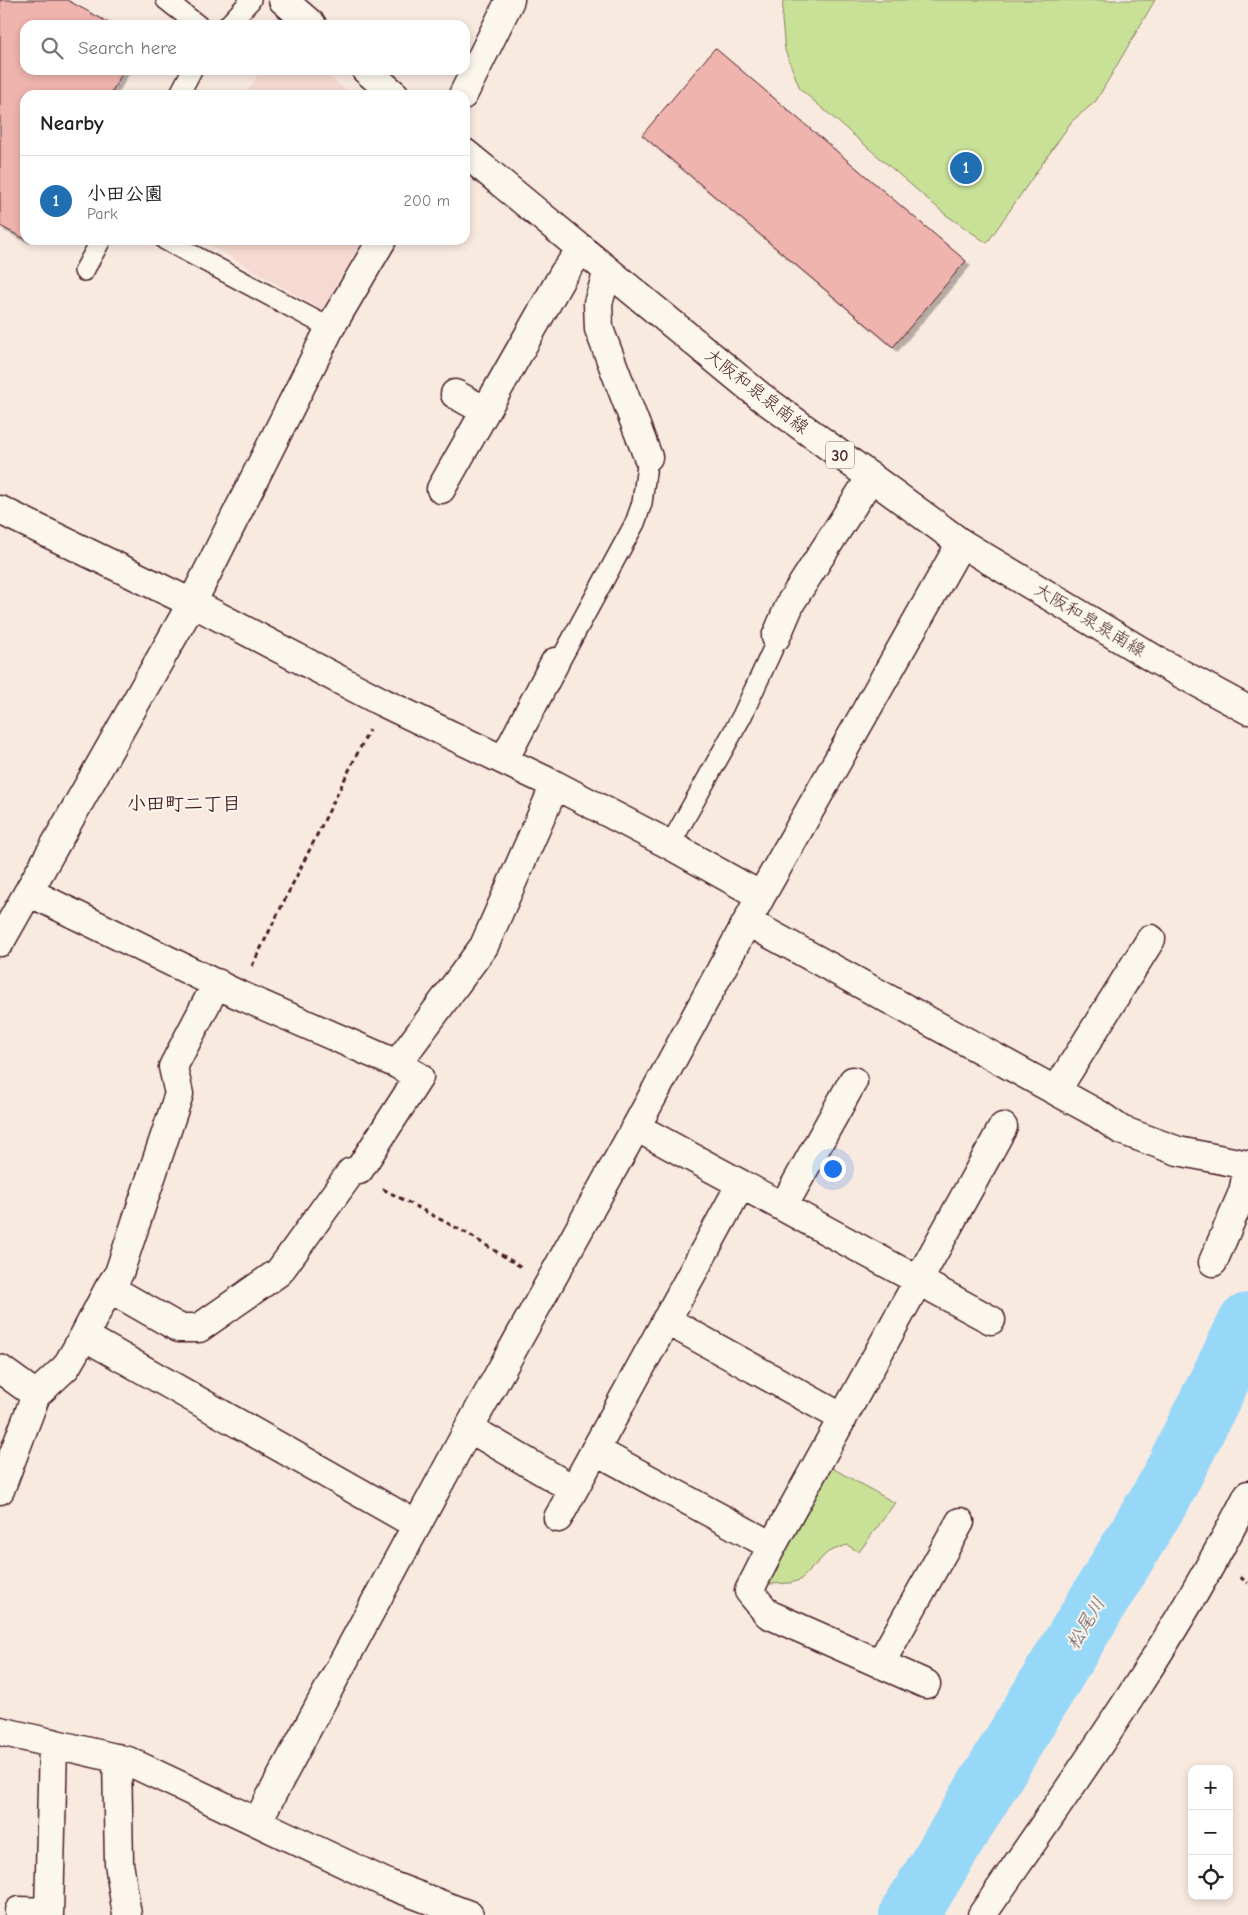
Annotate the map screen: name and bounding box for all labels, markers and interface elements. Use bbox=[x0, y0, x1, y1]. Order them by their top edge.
search box bbox=[20, 20, 470, 75]
icon: search bbox=[38, 34, 66, 62]
text: Search here bbox=[78, 37, 177, 59]
text: Nearby bbox=[40, 111, 104, 135]
pin: 1 bbox=[950, 149, 982, 187]
text: 小田公園 bbox=[87, 183, 163, 205]
text: 1 bbox=[53, 192, 59, 210]
text: 200 m bbox=[404, 192, 450, 210]
text: Park bbox=[87, 205, 118, 223]
street label: 大阪和泉泉南線 bbox=[701, 344, 813, 438]
road number: 30 bbox=[826, 442, 854, 468]
street label: 大阪和泉泉南線 bbox=[1030, 579, 1149, 662]
district label: 小田町二丁目 bbox=[127, 793, 241, 815]
your location bbox=[820, 1156, 846, 1182]
water label: 松尾川 bbox=[1062, 1593, 1110, 1654]
map controls bbox=[1188, 1765, 1233, 1900]
button: + bbox=[1188, 1765, 1233, 1810]
button: − bbox=[1188, 1810, 1233, 1855]
button: locate bbox=[1188, 1855, 1233, 1900]

